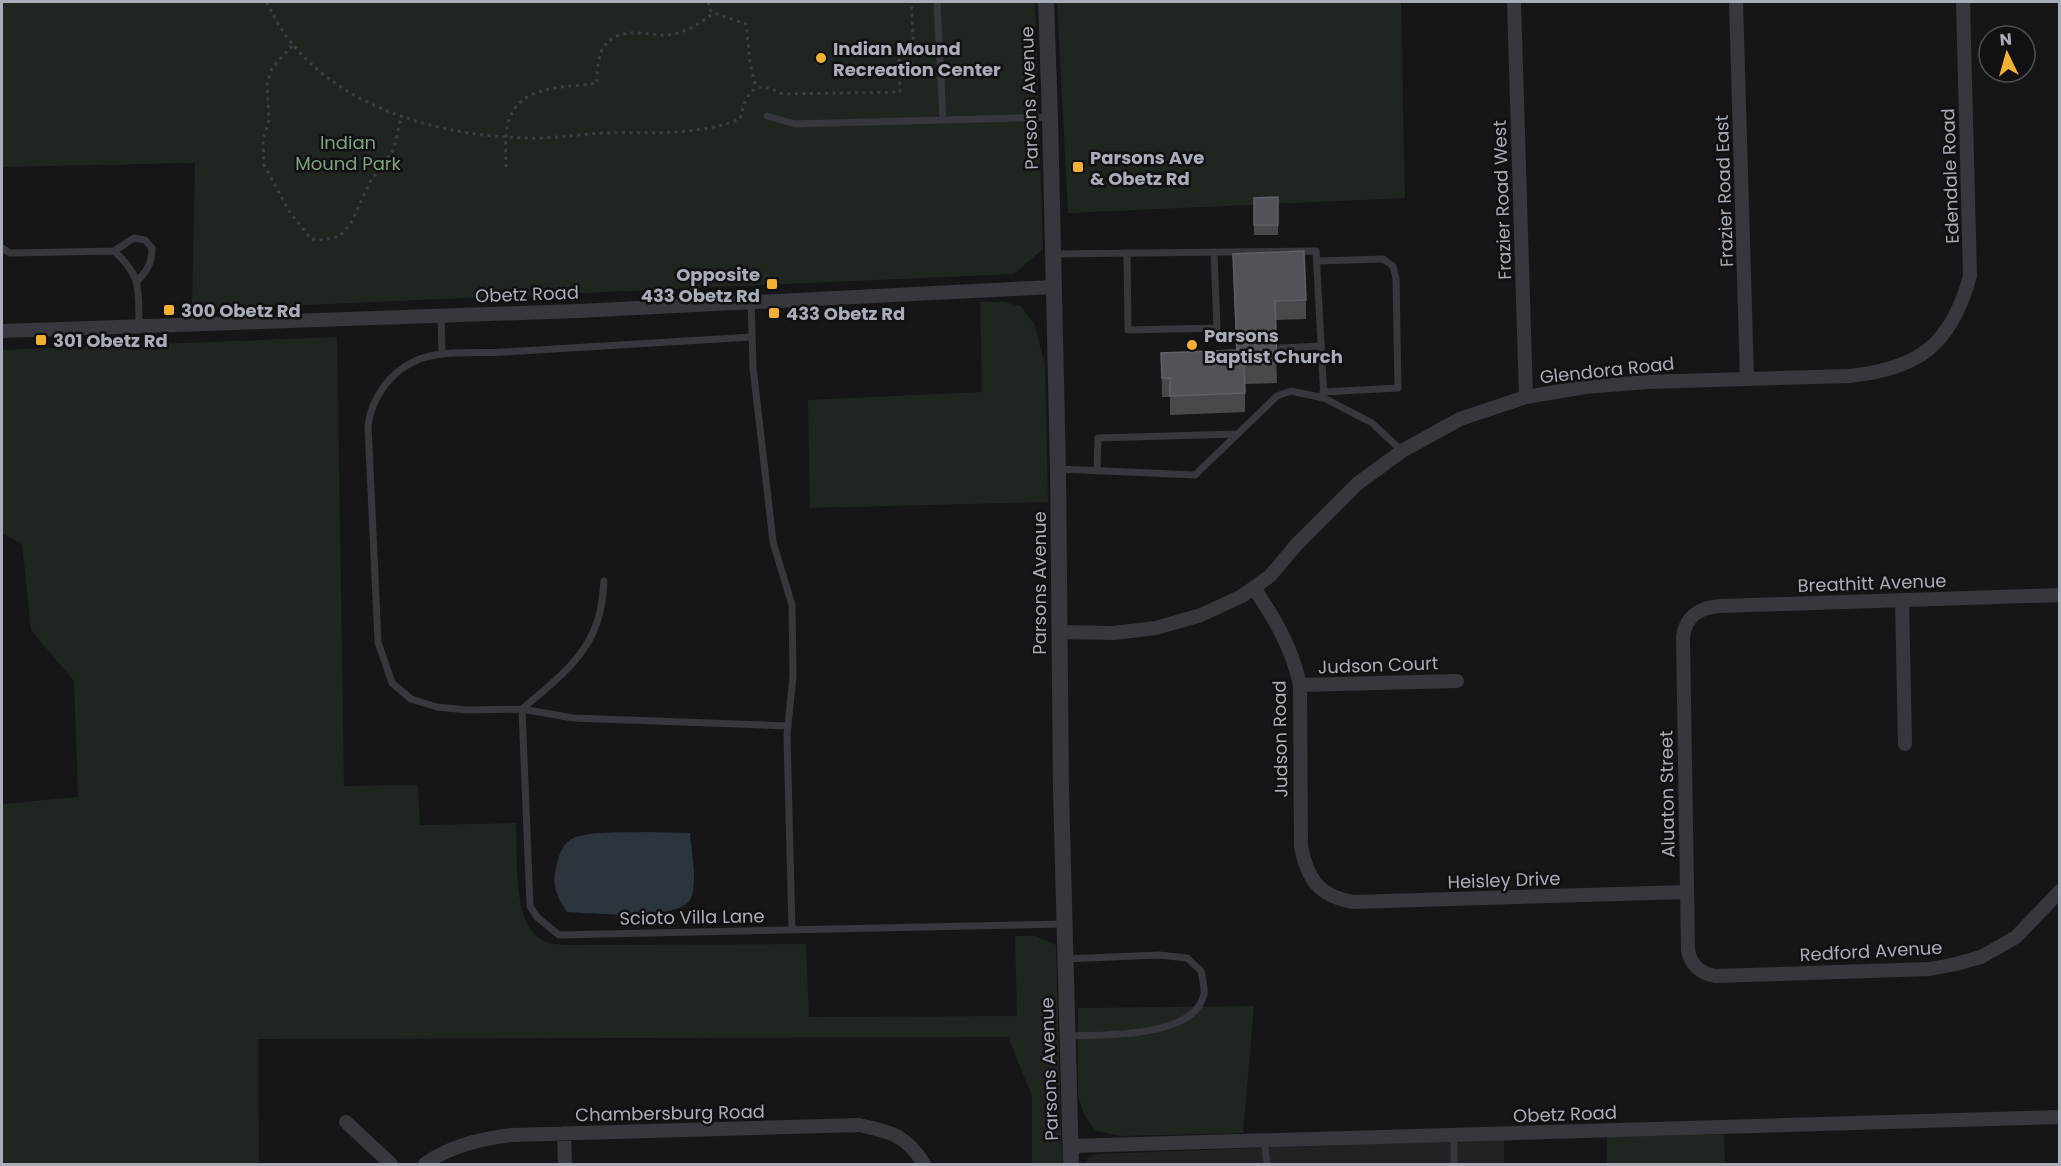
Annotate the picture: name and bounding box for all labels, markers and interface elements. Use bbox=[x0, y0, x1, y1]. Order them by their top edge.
north arrow bbox=[1977, 24, 2037, 84]
street label: Parsons Avenue bbox=[1014, 26, 1044, 170]
text: N bbox=[1999, 28, 2013, 52]
place label: Indian Mound Recreation Center bbox=[833, 36, 1001, 82]
marker: Indian Mound Recreation Center bbox=[814, 51, 828, 65]
street label: Edendale Road bbox=[1935, 108, 1965, 244]
street label: Frazier Road East bbox=[1709, 115, 1739, 267]
street label: Frazier Road West bbox=[1487, 120, 1517, 280]
park label: Indian Mound Park bbox=[295, 130, 402, 176]
place label: Parsons Ave & Obetz Rd bbox=[1090, 145, 1204, 191]
marker: Parsons Ave & Obetz Rd bbox=[1071, 160, 1085, 174]
place label: Opposite 433 Obetz Rd bbox=[641, 262, 760, 308]
marker: Opposite 433 Obetz Rd bbox=[765, 277, 779, 291]
street label: Obetz Road bbox=[475, 280, 579, 308]
place label: 300 Obetz Rd bbox=[181, 298, 301, 323]
place label: 433 Obetz Rd bbox=[786, 301, 905, 326]
marker: 300 Obetz Rd bbox=[162, 303, 176, 317]
marker: 433 Obetz Rd bbox=[767, 306, 781, 320]
place label: Parsons Baptist Church bbox=[1204, 323, 1343, 369]
place label: 301 Obetz Rd bbox=[53, 328, 168, 353]
marker: 301 Obetz Rd bbox=[34, 333, 48, 347]
marker: Parsons Baptist Church bbox=[1185, 338, 1199, 352]
street label: Glendora Road bbox=[1538, 350, 1676, 390]
street label: Parsons Avenue bbox=[1027, 511, 1052, 655]
street label: Breathitt Avenue bbox=[1797, 568, 1947, 598]
street label: Judson Court bbox=[1317, 650, 1439, 680]
street label: Judson Road bbox=[1266, 680, 1294, 798]
street label: Aluaton Street bbox=[1653, 730, 1681, 858]
street label: Heisley Drive bbox=[1447, 866, 1561, 894]
street label: Scioto Villa Lane bbox=[619, 903, 765, 931]
street label: Redford Avenue bbox=[1799, 935, 1943, 967]
street label: Parsons Avenue bbox=[1034, 997, 1064, 1141]
street label: Chambersburg Road bbox=[575, 1099, 765, 1127]
street label: Obetz Road bbox=[1513, 1100, 1617, 1128]

